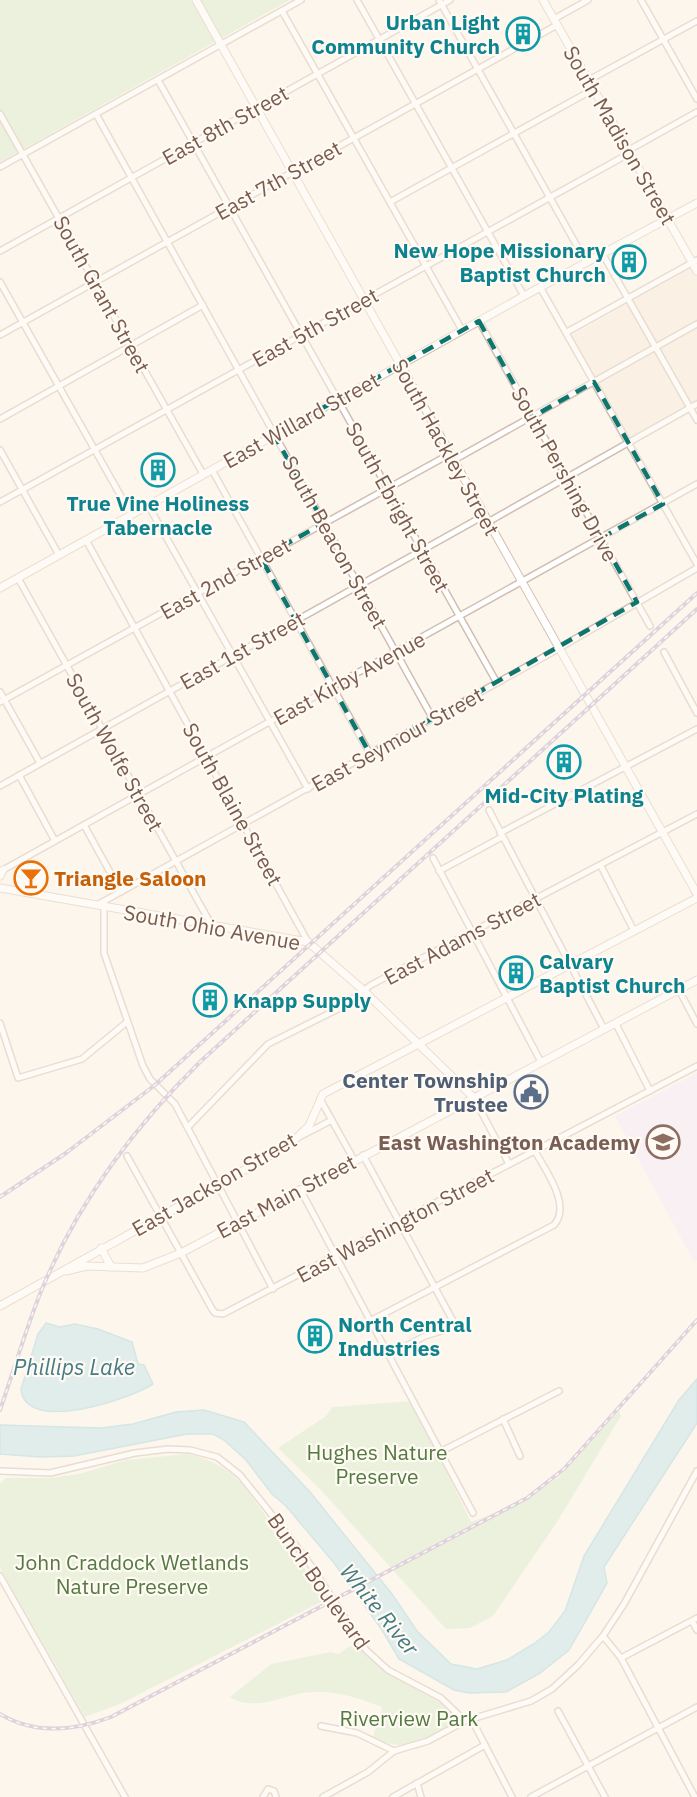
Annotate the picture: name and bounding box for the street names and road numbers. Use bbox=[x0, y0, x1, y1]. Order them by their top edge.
street label: South Madison Street bbox=[557, 40, 683, 230]
street label: East 8th Street bbox=[157, 79, 293, 171]
street label: East 7th Street bbox=[210, 134, 346, 226]
street label: South Grant Street bbox=[47, 210, 157, 378]
street label: East 5th Street bbox=[247, 281, 383, 373]
street label: South Hackley Street bbox=[386, 354, 506, 540]
street label: East Willard Street bbox=[218, 365, 384, 475]
street label: South Pershing Drive bbox=[505, 382, 625, 566]
street label: South Ebright Street bbox=[340, 417, 456, 597]
street label: South Beacon Street bbox=[276, 451, 394, 633]
street label: East 2nd Street bbox=[155, 531, 295, 625]
street label: East 1st Street bbox=[175, 604, 309, 696]
street label: East Kirby Avenue bbox=[268, 625, 430, 731]
street label: South Wolfe Street bbox=[60, 668, 170, 836]
street label: East Seymour Street bbox=[306, 680, 488, 798]
street label: South Blaine Street bbox=[177, 718, 289, 890]
street label: East Adams Street bbox=[379, 885, 545, 991]
street label: South Ohio Avenue bbox=[121, 898, 303, 956]
street label: East Jackson Street bbox=[127, 1125, 301, 1243]
street label: East Main Street bbox=[211, 1148, 361, 1244]
street label: East Washington Street bbox=[292, 1161, 498, 1289]
street label: Bunch Boulevard bbox=[261, 1507, 377, 1655]

